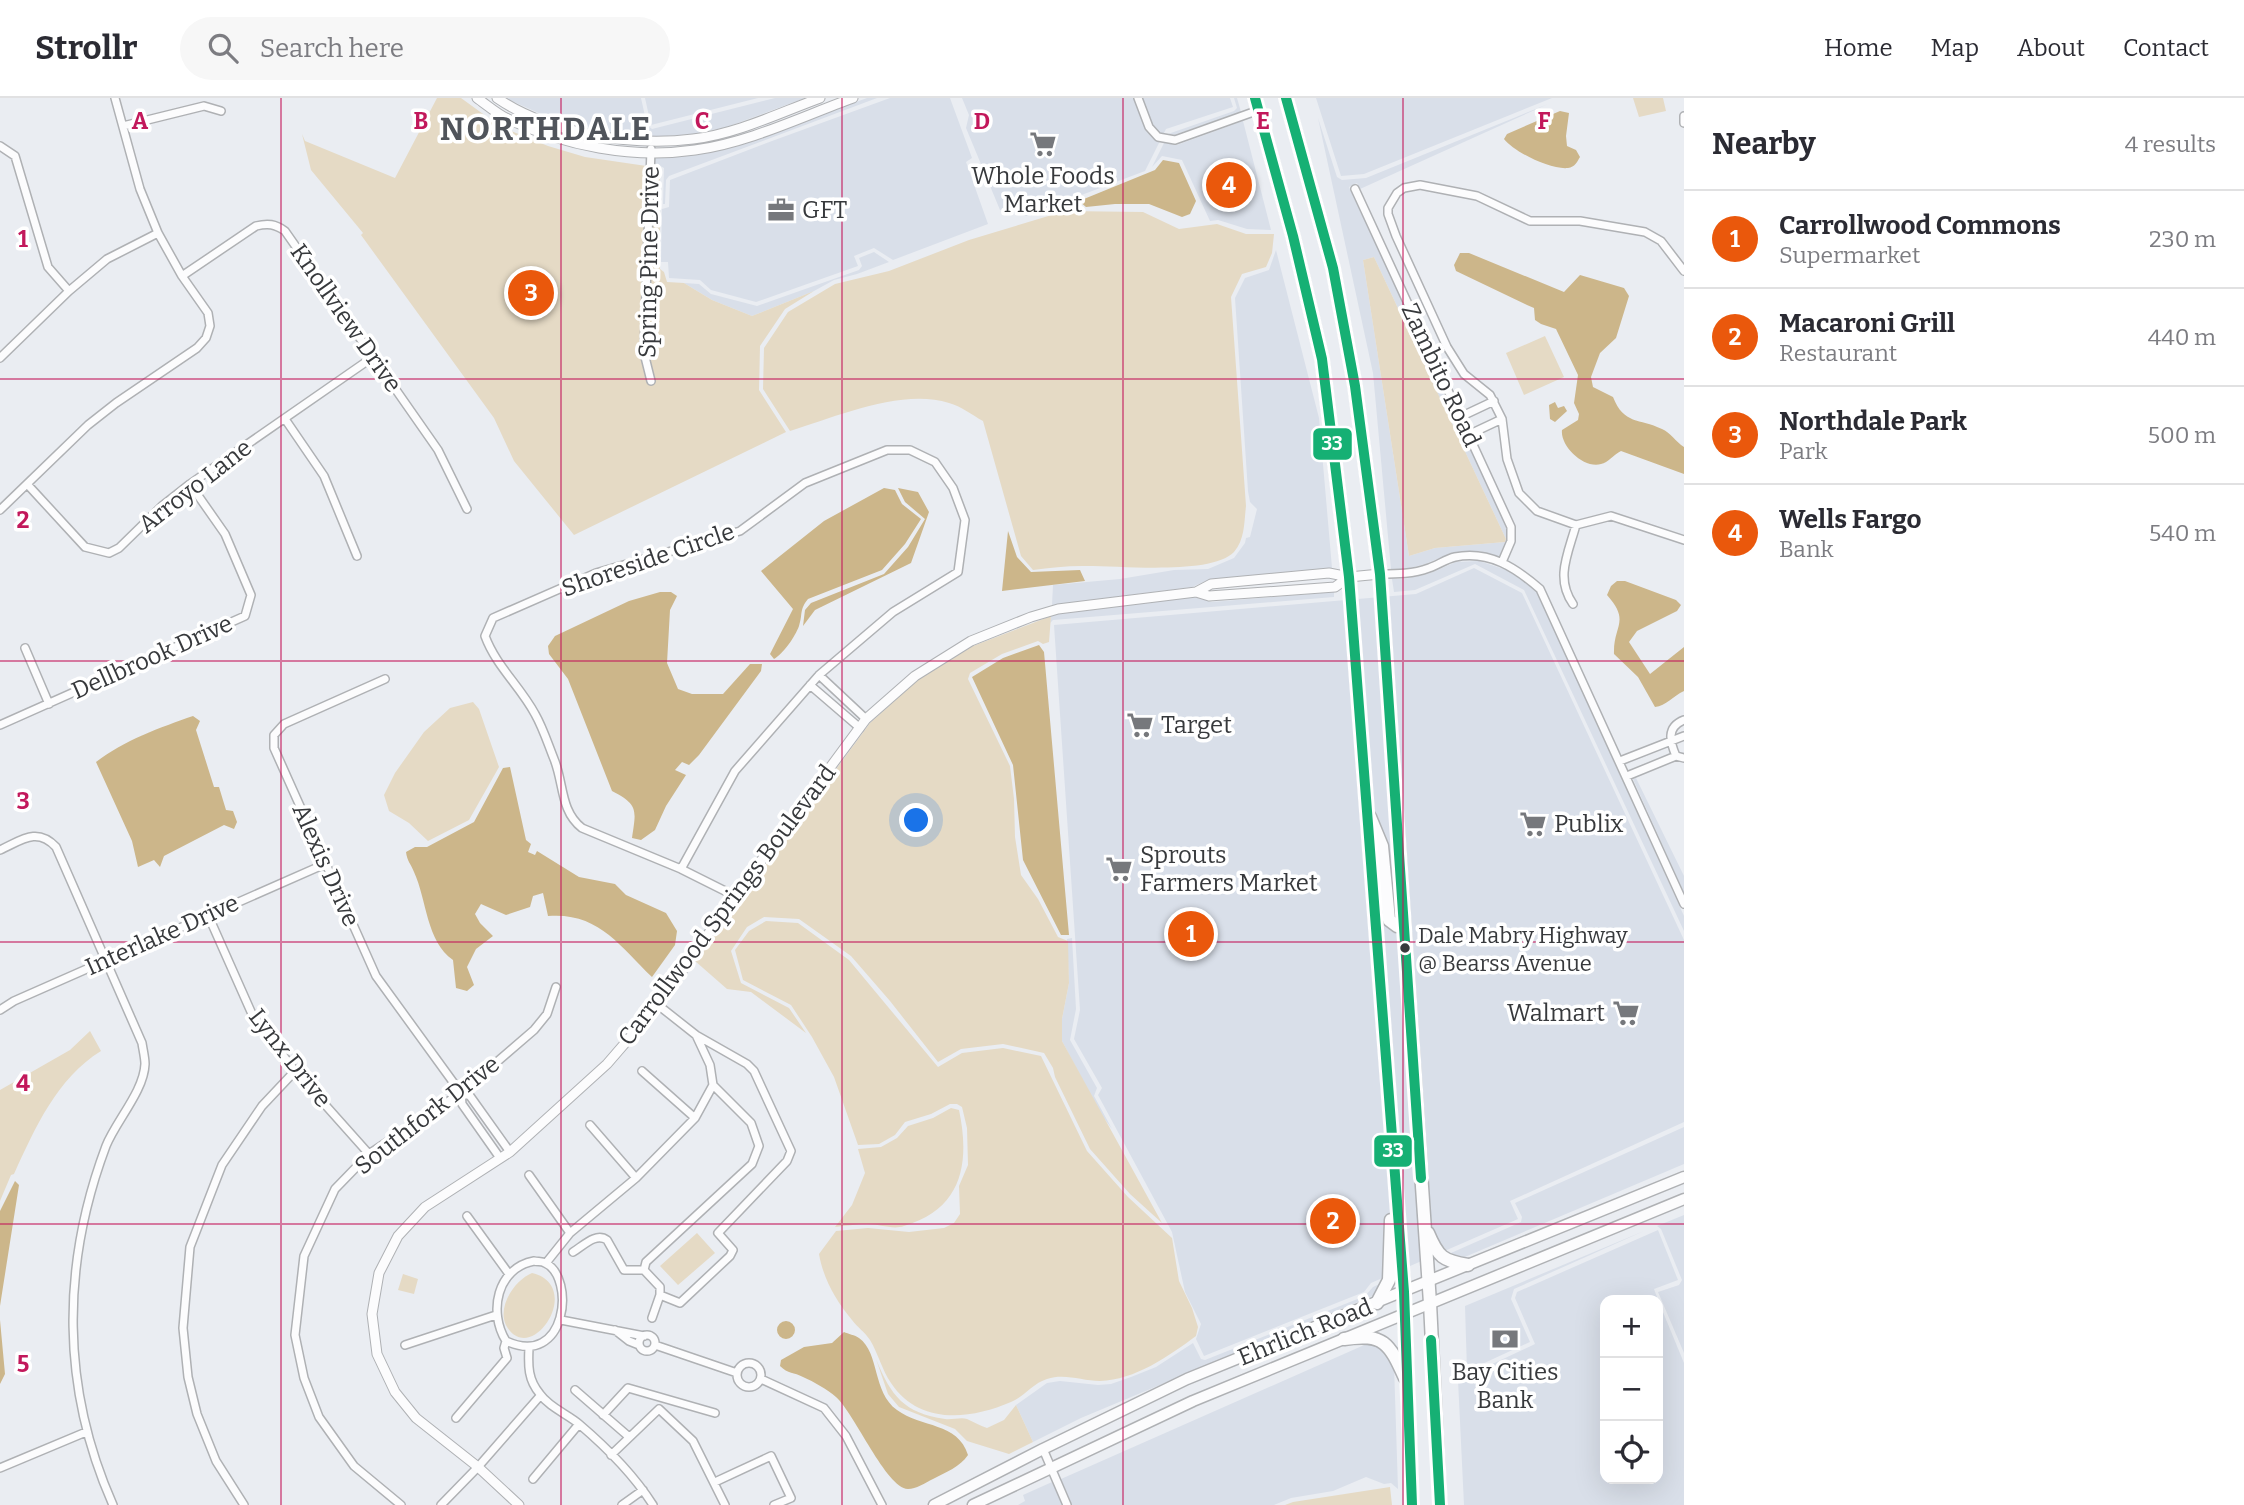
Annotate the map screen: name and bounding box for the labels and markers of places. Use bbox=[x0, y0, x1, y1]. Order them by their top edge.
supermarket icon: Whole Foods Market bbox=[1028, 129, 1058, 159]
pin: 4 bbox=[1206, 159, 1252, 211]
place label: Whole Foods Market bbox=[971, 162, 1115, 218]
office icon: GFT bbox=[766, 195, 796, 225]
place label: GFT bbox=[802, 196, 847, 224]
pin: 3 bbox=[508, 267, 554, 319]
supermarket icon: Target bbox=[1125, 710, 1155, 740]
place label: Target bbox=[1161, 711, 1232, 739]
supermarket icon: Publix bbox=[1518, 809, 1548, 839]
place label: Publix bbox=[1554, 810, 1624, 838]
place label: Sprouts Farmers Market bbox=[1140, 841, 1318, 897]
supermarket icon: Sprouts Farmers Market bbox=[1104, 854, 1134, 884]
pin: 1 bbox=[1168, 908, 1214, 960]
place label: Dale Mabry Highway @ Bearss Avenue bbox=[1418, 922, 1628, 977]
marker: Dale Mabry Highway @ Bearss Avenue bbox=[1398, 941, 1412, 955]
supermarket icon: Walmart bbox=[1611, 998, 1641, 1028]
place label: Walmart bbox=[1507, 999, 1605, 1027]
pin: 2 bbox=[1310, 1195, 1356, 1247]
bank icon: Bay Cities Bank bbox=[1490, 1324, 1520, 1354]
place label: Bay Cities Bank bbox=[1451, 1358, 1559, 1414]

